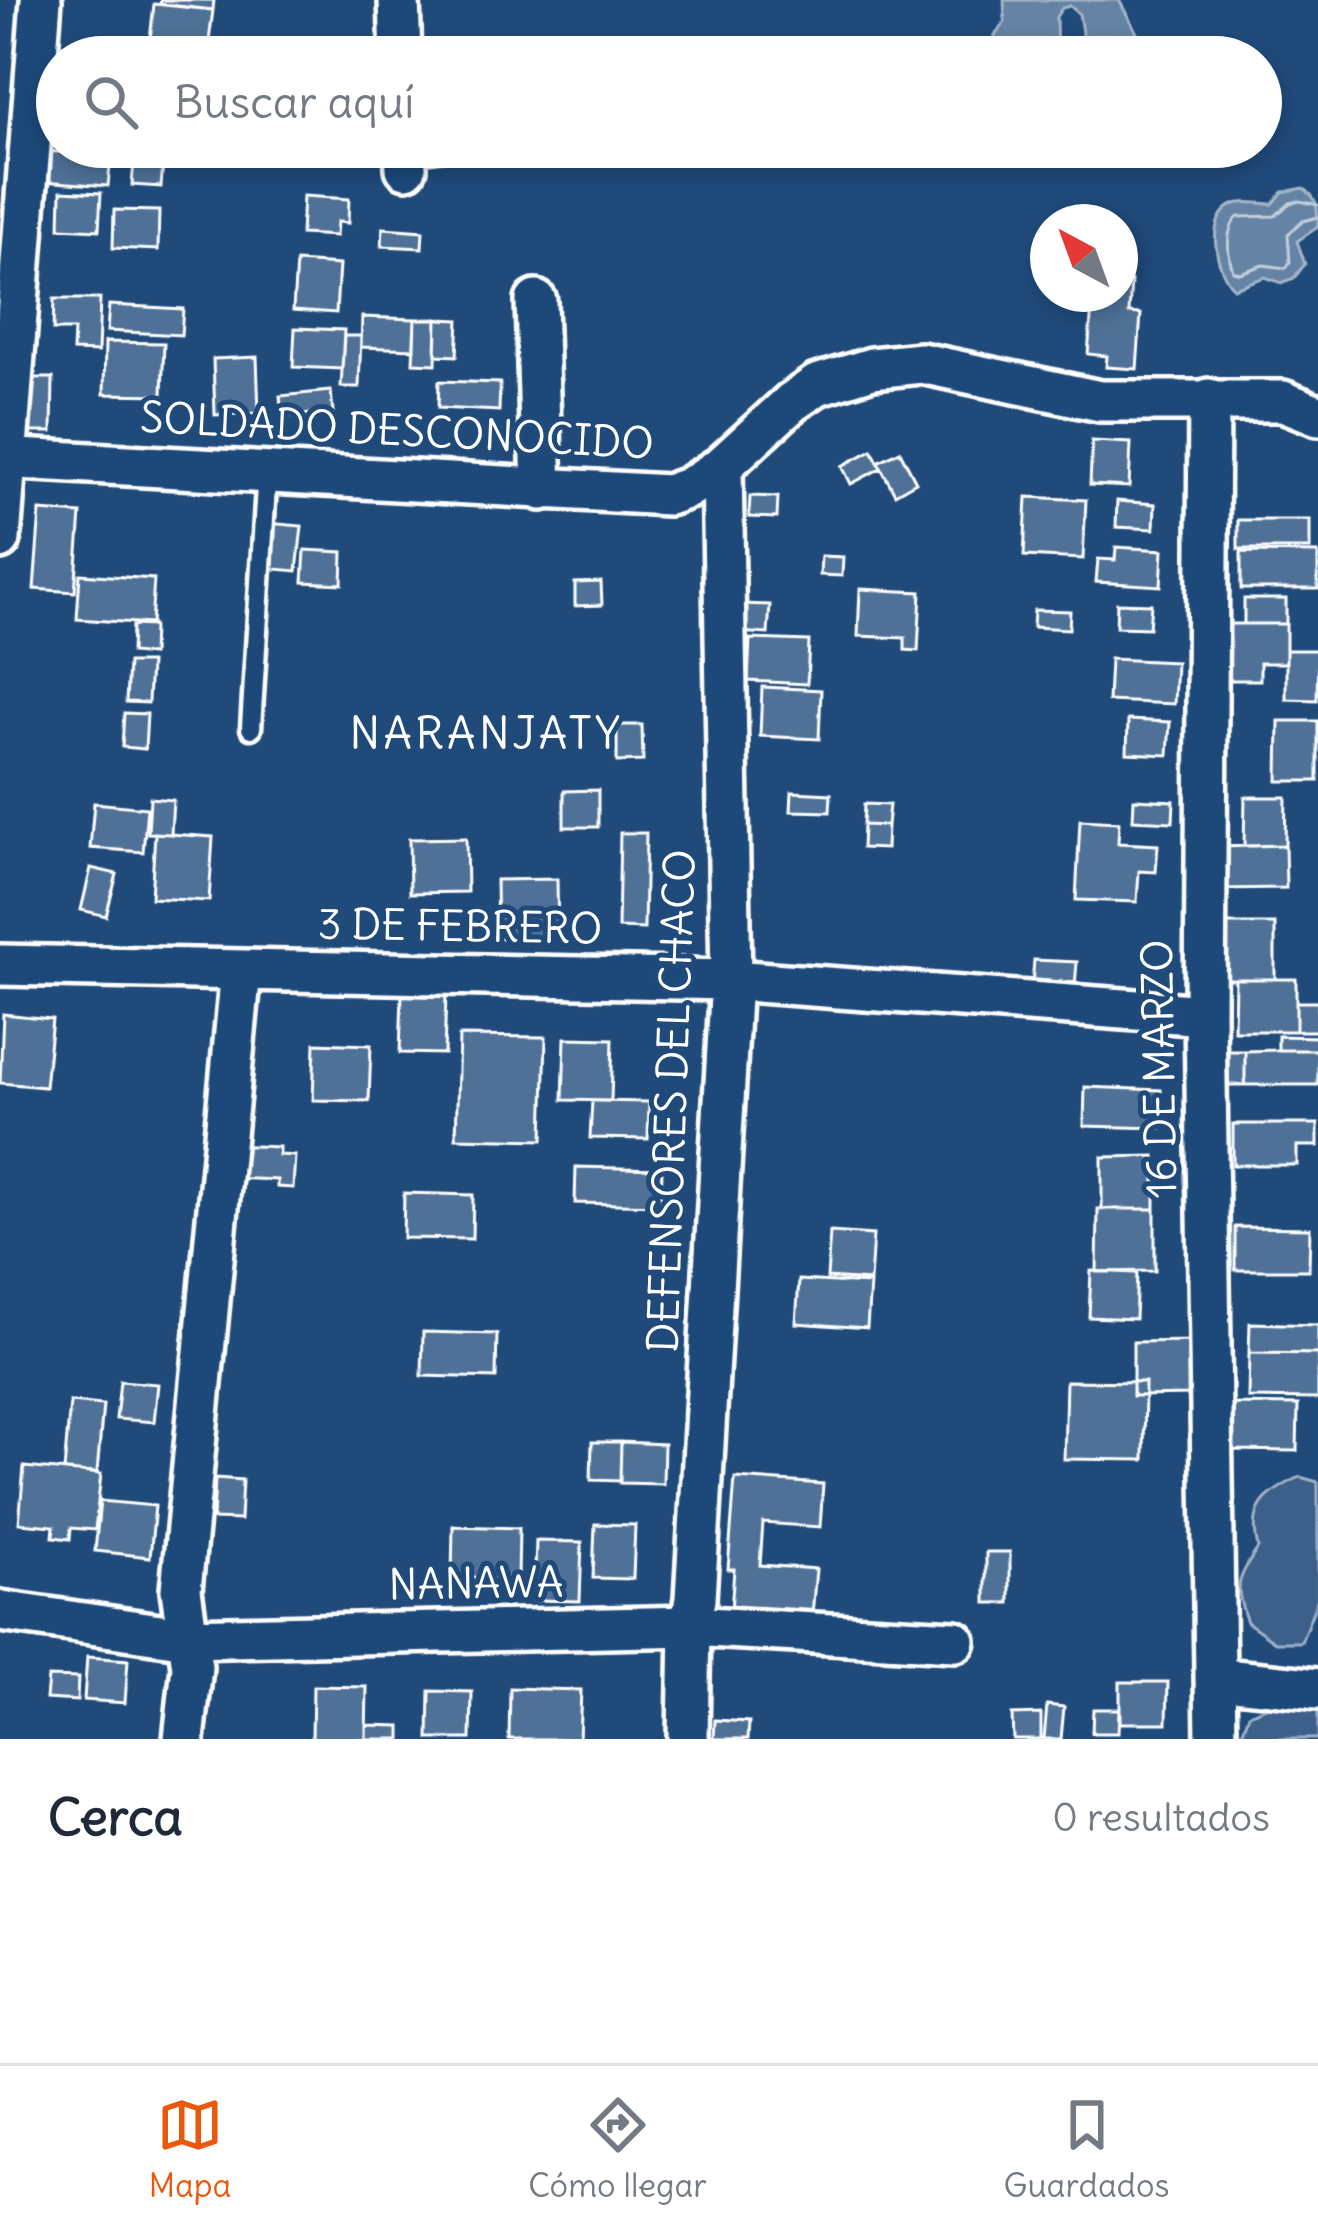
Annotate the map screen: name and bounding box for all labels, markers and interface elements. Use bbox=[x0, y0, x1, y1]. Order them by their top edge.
search box bbox=[36, 36, 1282, 168]
icon: search bbox=[78, 69, 144, 135]
text: Buscar aquí bbox=[174, 74, 414, 130]
north arrow bbox=[1030, 204, 1138, 312]
street label: SOLDADO DESCONOCIDO bbox=[139, 391, 655, 469]
district label: NARANJATY bbox=[349, 705, 623, 761]
street label: DEFENSORES DEL CHACO bbox=[636, 849, 706, 1353]
street label: 3 DE FEBRERO bbox=[317, 898, 603, 954]
street label: 16 DE MARZO bbox=[1131, 939, 1187, 1199]
street label: NANAWA bbox=[388, 1555, 564, 1611]
text: Cerca bbox=[48, 1785, 183, 1849]
text: 0 resultados bbox=[1052, 1793, 1270, 1842]
tab: Mapa bbox=[148, 2092, 231, 2206]
tab: Cómo llegar bbox=[528, 2092, 707, 2206]
tab: Guardados bbox=[1004, 2092, 1170, 2206]

